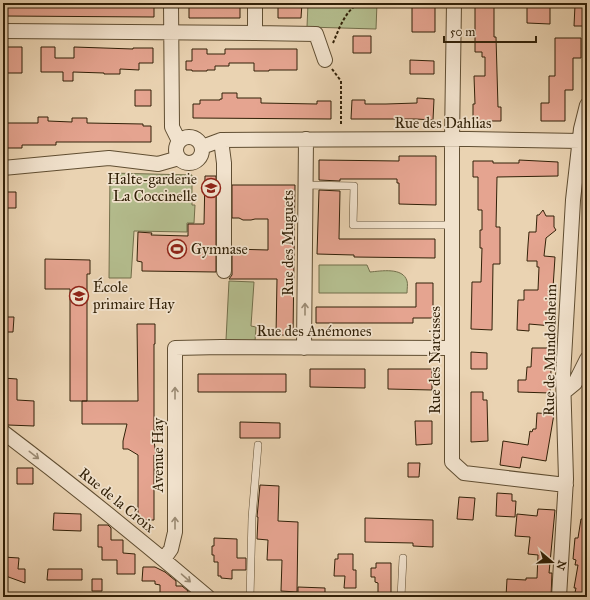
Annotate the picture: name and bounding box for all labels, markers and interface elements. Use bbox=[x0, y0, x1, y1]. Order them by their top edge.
scale bar bbox=[444, 18, 536, 44]
text: 50 m bbox=[450, 25, 475, 39]
street label: Rue des Dahlias bbox=[395, 114, 491, 132]
place label: Halte-garderie La Coccinelle bbox=[107, 170, 197, 205]
school or university icon: Halte-garderie La Coccinelle bbox=[200, 177, 222, 199]
street label: Rue des Muguets bbox=[279, 190, 297, 296]
sports icon: Gymnase bbox=[166, 238, 188, 260]
place label: Gymnase bbox=[191, 240, 248, 258]
place label: École primaire Hay bbox=[92, 277, 175, 313]
street label: Rue de Mundolsheim bbox=[540, 283, 560, 416]
school or university icon: École primaire Hay bbox=[68, 285, 90, 307]
one-way arrow bbox=[301, 303, 309, 316]
street label: Rue des Narcisses bbox=[426, 306, 444, 414]
street label: Rue des Anémones bbox=[257, 322, 371, 340]
one-way arrow bbox=[171, 387, 179, 400]
street label: Avenue Hay bbox=[149, 417, 167, 493]
one-way arrow bbox=[28, 451, 39, 460]
street label: Rue de la Croix bbox=[75, 464, 159, 536]
one-way arrow bbox=[171, 517, 179, 530]
north arrow bbox=[532, 542, 572, 582]
text: N bbox=[553, 559, 569, 572]
one-way arrow bbox=[181, 573, 191, 582]

